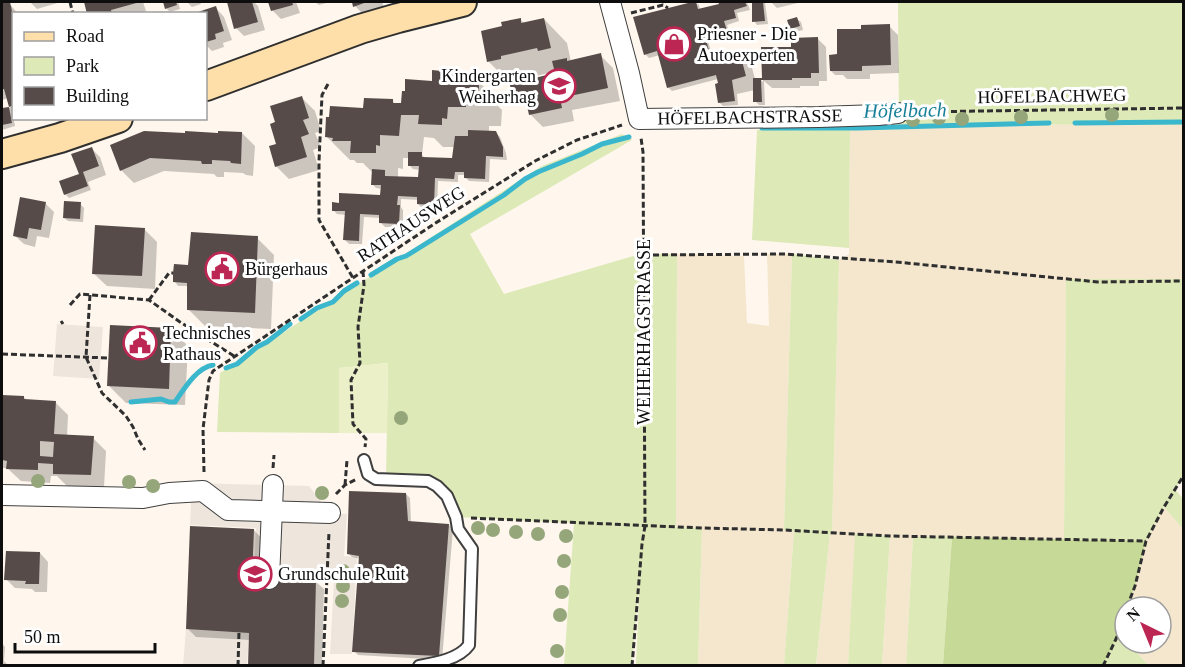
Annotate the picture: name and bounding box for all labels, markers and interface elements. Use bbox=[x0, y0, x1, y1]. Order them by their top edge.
legend bbox=[12, 12, 207, 120]
place label: Priesner - Die Autoexperten bbox=[697, 24, 797, 65]
text: Road bbox=[66, 26, 104, 46]
shop icon: Priesner - Die Autoexperten bbox=[656, 26, 692, 62]
text: Park bbox=[66, 56, 99, 76]
place label: Kindergarten Weiherhag bbox=[441, 66, 536, 107]
school or university icon: Kindergarten Weiherhag bbox=[541, 68, 577, 104]
street label: HÖFELBACHWEG bbox=[977, 85, 1127, 107]
text: Building bbox=[66, 86, 129, 106]
water label: Höfelbach bbox=[862, 98, 947, 123]
street label: HÖFELBACHSTRASSE bbox=[657, 105, 843, 129]
street label: RATHAUSWEG bbox=[354, 182, 468, 266]
street label: WEIHERHAGSTRASSE bbox=[634, 239, 654, 425]
public building icon: Bürgerhaus bbox=[204, 251, 240, 287]
place label: Bürgerhaus bbox=[245, 259, 328, 279]
place label: Technisches Rathaus bbox=[163, 323, 251, 364]
public building icon: Technisches Rathaus bbox=[122, 325, 158, 361]
school or university icon: Grundschule Ruit bbox=[237, 556, 273, 592]
place label: Grundschule Ruit bbox=[278, 564, 406, 584]
north arrow bbox=[1113, 595, 1173, 655]
text: N bbox=[1123, 604, 1143, 625]
scale bar bbox=[15, 616, 154, 654]
text: 50 m bbox=[24, 627, 61, 647]

